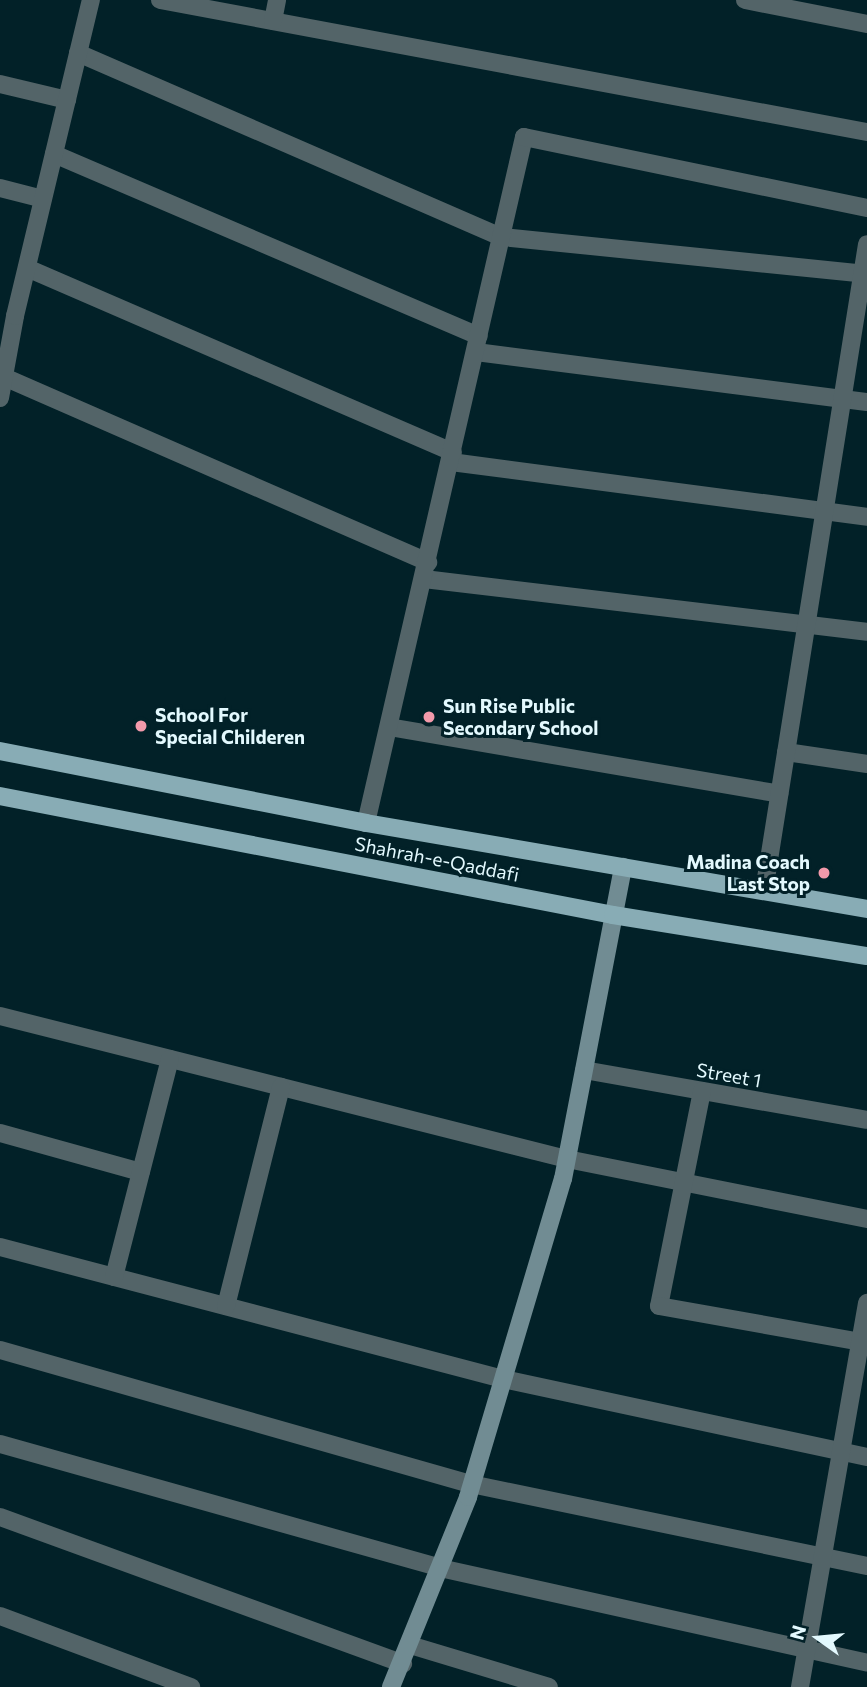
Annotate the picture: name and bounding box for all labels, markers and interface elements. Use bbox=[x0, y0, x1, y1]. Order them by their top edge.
place label: Sun Rise Public Secondary School bbox=[443, 695, 598, 739]
place label: School For Special Childeren bbox=[155, 704, 305, 748]
marker: Sun Rise Public Secondary School bbox=[421, 709, 437, 725]
marker: School For Special Childeren bbox=[133, 718, 149, 734]
street label: Shahrah-e-Qaddafi bbox=[353, 832, 521, 886]
place label: Madina Coach Last Stop bbox=[686, 851, 810, 895]
marker: Madina Coach Last Stop bbox=[816, 865, 832, 881]
street label: Street 1 bbox=[695, 1058, 763, 1092]
north arrow bbox=[783, 1603, 853, 1673]
text: N bbox=[784, 1623, 810, 1642]

